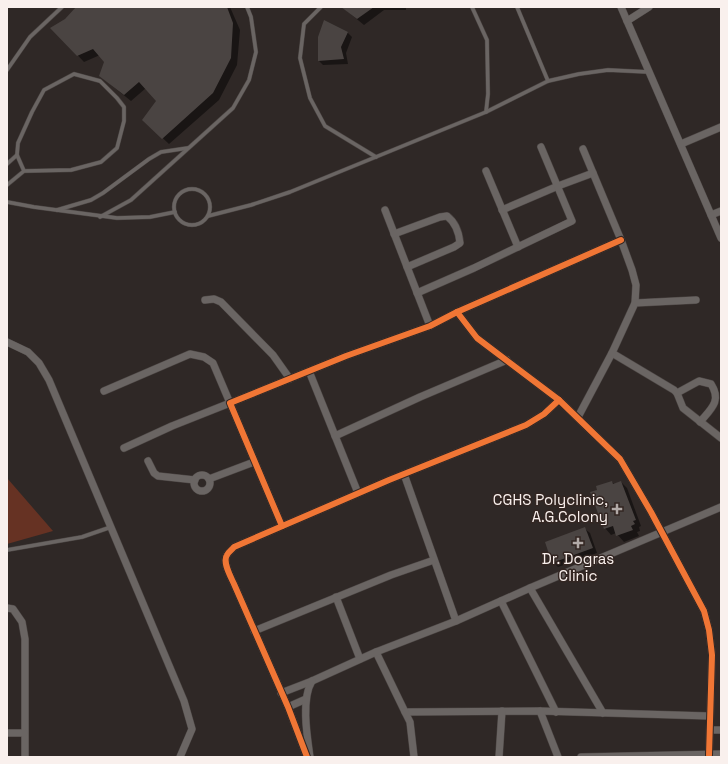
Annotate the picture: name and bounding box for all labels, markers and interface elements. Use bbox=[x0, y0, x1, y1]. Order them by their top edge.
place label: CGHS Polyclinic, A.G.Colony bbox=[493, 490, 608, 526]
marker: CGHS Polyclinic, A.G.Colony bbox=[611, 503, 623, 515]
marker: Dr. Dogras Clinic bbox=[572, 537, 584, 549]
place label: Dr. Dogras Clinic bbox=[542, 549, 614, 585]

